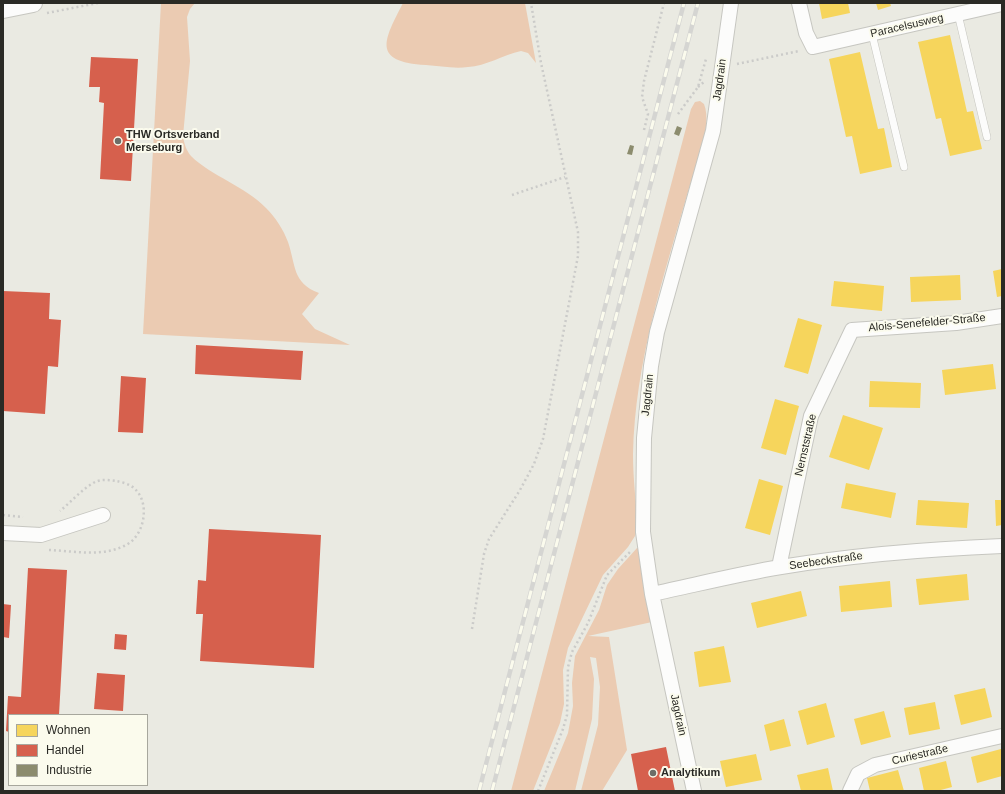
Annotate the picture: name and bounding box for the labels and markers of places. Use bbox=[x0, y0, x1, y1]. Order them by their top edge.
place label: THW Ortsverband Merseburg bbox=[126, 128, 220, 154]
marker: THW Ortsverband Merseburg bbox=[113, 136, 123, 146]
place label: Analytikum bbox=[661, 766, 720, 780]
marker: Analytikum bbox=[648, 768, 658, 778]

